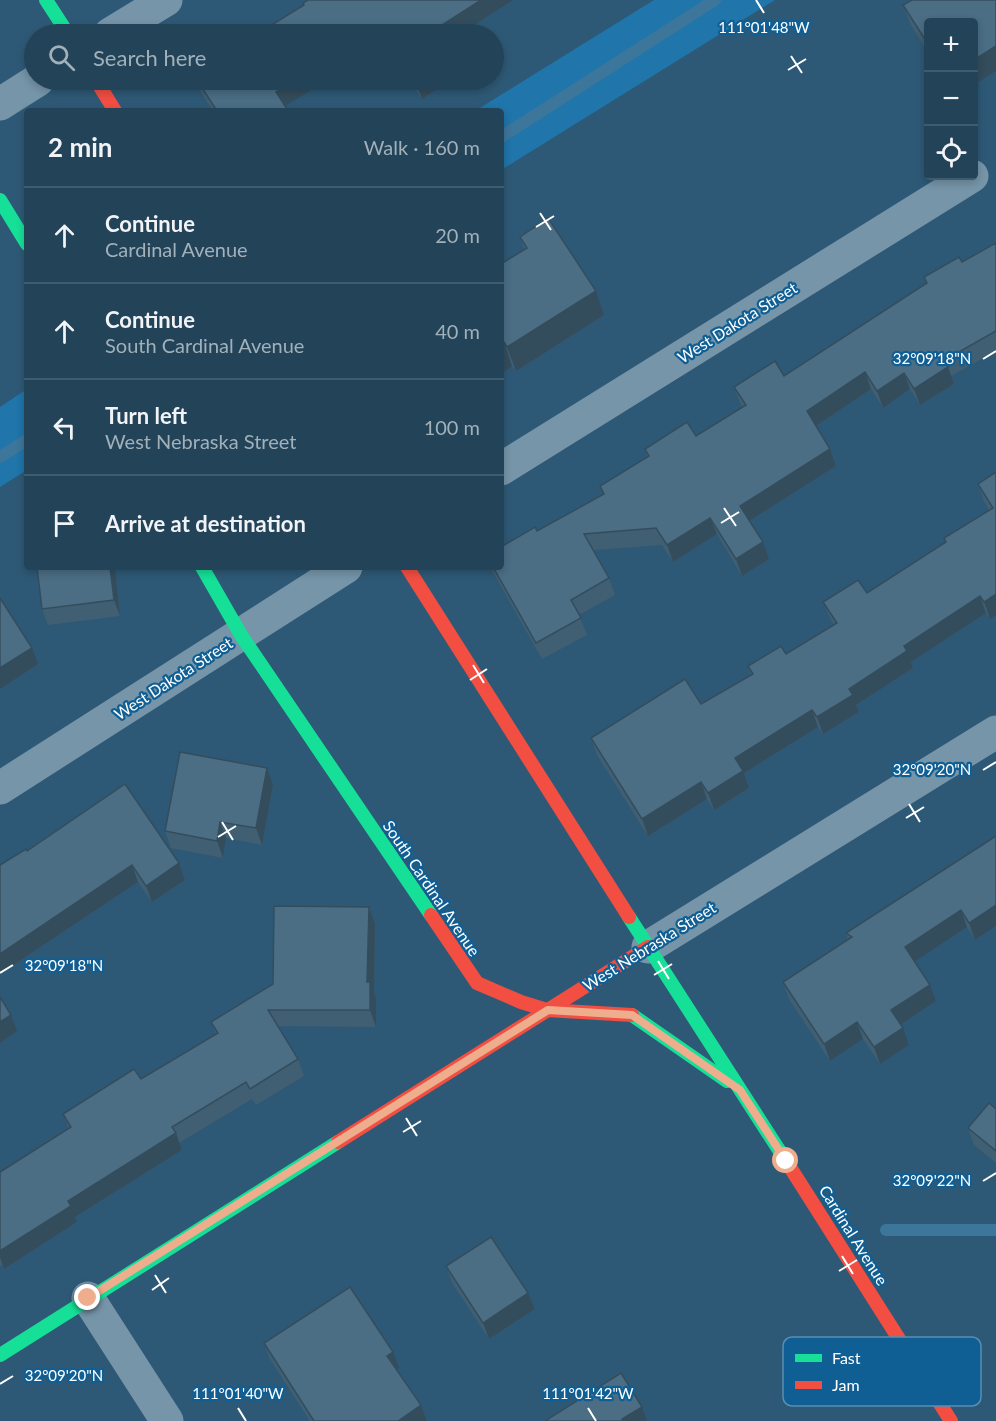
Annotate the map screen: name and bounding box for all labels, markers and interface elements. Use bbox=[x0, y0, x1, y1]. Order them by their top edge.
text: 111°01'48"W bbox=[718, 18, 810, 36]
map controls bbox=[924, 18, 978, 180]
button: + bbox=[924, 18, 978, 72]
search box bbox=[24, 24, 504, 90]
icon: search bbox=[45, 41, 78, 74]
text: Search here bbox=[93, 44, 206, 71]
button: − bbox=[924, 72, 978, 126]
button: locate bbox=[924, 126, 978, 180]
text: 2 min bbox=[48, 131, 112, 163]
text: Walk · 160 m bbox=[364, 135, 480, 159]
text: Continue bbox=[105, 210, 195, 237]
icon: ahead bbox=[48, 219, 81, 252]
text: 20 m bbox=[435, 223, 480, 247]
text: Cardinal Avenue bbox=[105, 237, 248, 261]
street label: West Dakota Street bbox=[674, 277, 800, 366]
text: Continue bbox=[105, 306, 195, 333]
icon: ahead bbox=[48, 315, 81, 348]
text: 40 m bbox=[435, 319, 480, 343]
text: South Cardinal Avenue bbox=[105, 333, 304, 357]
text: 32°09'18"N bbox=[893, 349, 971, 367]
text: Turn left bbox=[105, 402, 187, 429]
icon: left bbox=[48, 411, 81, 444]
text: 100 m bbox=[424, 415, 480, 439]
text: West Nebraska Street bbox=[105, 429, 296, 453]
icon: arrive bbox=[48, 507, 81, 540]
text: Arrive at destination bbox=[105, 510, 306, 537]
street label: West Dakota Street bbox=[110, 633, 236, 723]
text: 32°09'20"N bbox=[893, 760, 971, 778]
street label: South Cardinal Avenue bbox=[380, 817, 484, 959]
street label: West Nebraska Street bbox=[579, 897, 719, 995]
text: 32°09'18"N bbox=[25, 956, 103, 974]
route start bbox=[772, 1147, 798, 1173]
text: 32°09'22"N bbox=[893, 1171, 971, 1189]
street label: Cardinal Avenue bbox=[816, 1182, 892, 1288]
route end bbox=[74, 1284, 100, 1310]
legend bbox=[783, 1337, 981, 1406]
text: Fast bbox=[832, 1348, 861, 1367]
text: 32°09'20"N bbox=[25, 1366, 103, 1384]
text: Jam bbox=[832, 1375, 860, 1394]
text: 111°01'40"W bbox=[192, 1384, 284, 1402]
text: 111°01'42"W bbox=[542, 1384, 634, 1402]

